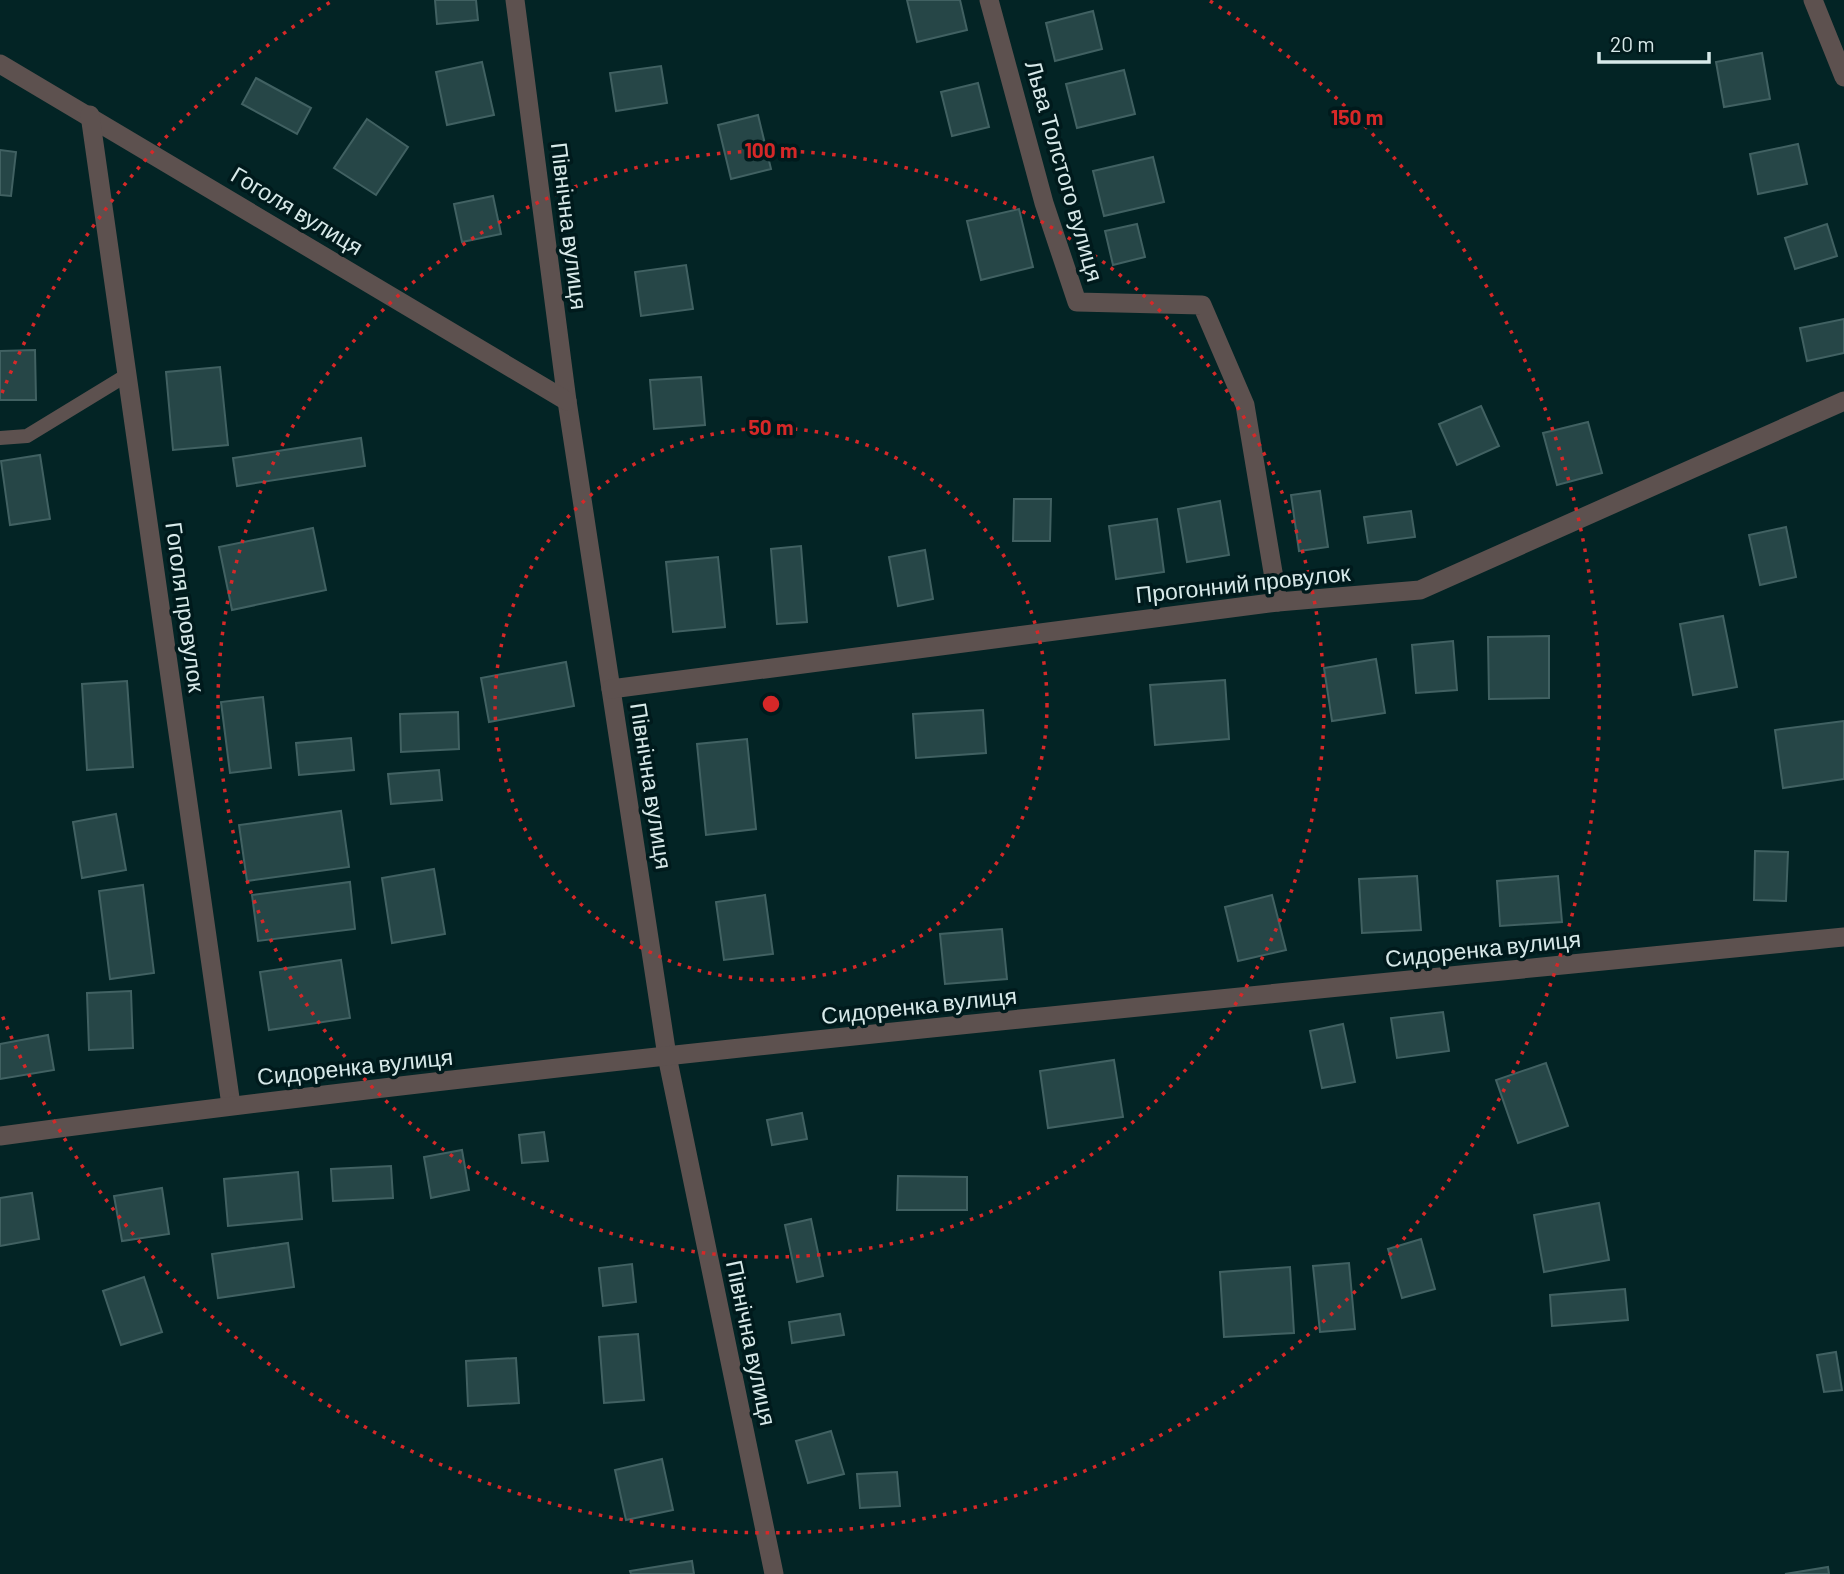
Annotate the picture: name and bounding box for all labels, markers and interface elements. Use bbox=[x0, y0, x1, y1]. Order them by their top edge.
scale bar bbox=[1599, 21, 1709, 65]
text: 20 m bbox=[1610, 31, 1655, 56]
street label: Льва Толстого вулиця bbox=[1020, 57, 1110, 285]
text: 150 m bbox=[1331, 104, 1383, 129]
text: 100 m bbox=[744, 137, 798, 162]
street label: Північна вулиця bbox=[546, 141, 594, 311]
street label: Гоголя вулиця bbox=[226, 160, 369, 261]
text: 50 m bbox=[748, 414, 794, 439]
street label: Гоголя провулок bbox=[160, 520, 212, 695]
street label: Прогонний провулок bbox=[1134, 558, 1353, 608]
centre of rings bbox=[759, 692, 783, 716]
street label: Північна вулиця bbox=[625, 701, 679, 871]
street label: Сидоренка вулиця bbox=[1384, 924, 1582, 972]
street label: Сидоренка вулиця bbox=[820, 981, 1018, 1029]
street label: Сидоренка вулиця bbox=[256, 1042, 454, 1090]
street label: Північна вулиця bbox=[721, 1258, 783, 1428]

